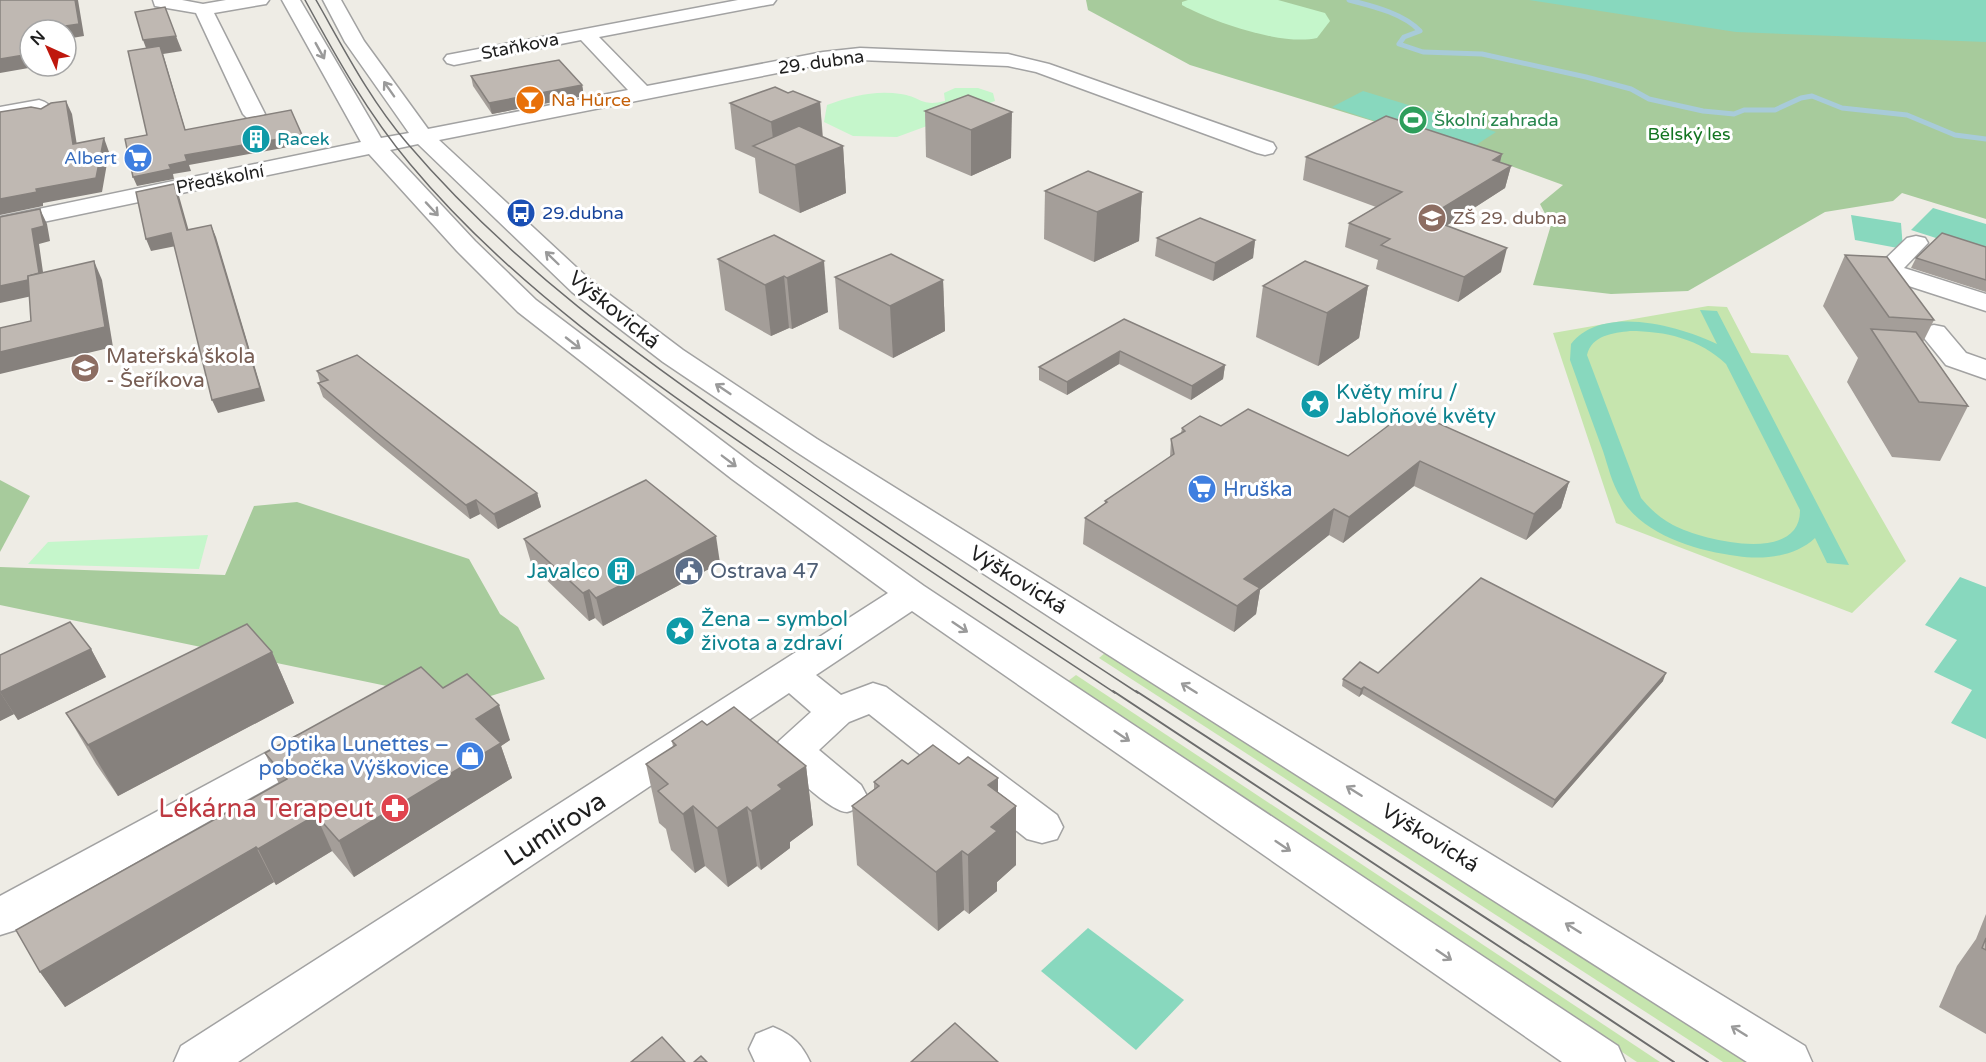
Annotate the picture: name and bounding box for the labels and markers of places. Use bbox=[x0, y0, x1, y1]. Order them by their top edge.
bar icon: Na Hůrce bbox=[514, 84, 546, 116]
place label: Na Hůrce bbox=[551, 89, 631, 111]
sports icon: Školní zahrada bbox=[1397, 104, 1429, 136]
place label: Školní zahrada bbox=[1434, 109, 1559, 131]
building icon: Racek bbox=[240, 123, 272, 155]
place label: Racek bbox=[277, 128, 330, 150]
supermarket icon: Albert bbox=[122, 142, 154, 174]
place label: Albert bbox=[64, 147, 117, 169]
bus stop icon: 29.dubna bbox=[505, 197, 537, 229]
place label: 29.dubna bbox=[542, 202, 624, 224]
school or university icon: ZŠ 29. dubna bbox=[1416, 202, 1448, 234]
place label: ZŠ 29. dubna bbox=[1453, 207, 1567, 229]
place label: Mateřská škola - Šeříkova bbox=[106, 344, 255, 393]
school or university icon: Mateřská škola - Šeříkova bbox=[69, 352, 101, 384]
place label: Květy míru / Jabloňové květy bbox=[1336, 380, 1496, 429]
place icon: Květy míru / Jabloňové květy bbox=[1299, 388, 1331, 420]
supermarket icon: Hruška bbox=[1186, 473, 1218, 505]
place label: Hruška bbox=[1223, 477, 1293, 502]
building icon: Javalco bbox=[605, 555, 637, 587]
public building icon: Ostrava 47 bbox=[673, 555, 705, 587]
place label: Javalco bbox=[527, 559, 600, 584]
place label: Ostrava 47 bbox=[710, 559, 819, 584]
place label: Žena – symbol života a zdraví bbox=[701, 607, 848, 656]
place icon: Žena – symbol života a zdraví bbox=[664, 615, 696, 647]
place label: Optika Lunettes – pobočka Výškovice bbox=[259, 732, 449, 781]
shop icon: Optika Lunettes – pobočka Výškovice bbox=[454, 740, 486, 772]
pharmacy icon: Lékárna Terapeut bbox=[379, 792, 411, 824]
place label: Lékárna Terapeut bbox=[158, 793, 374, 824]

